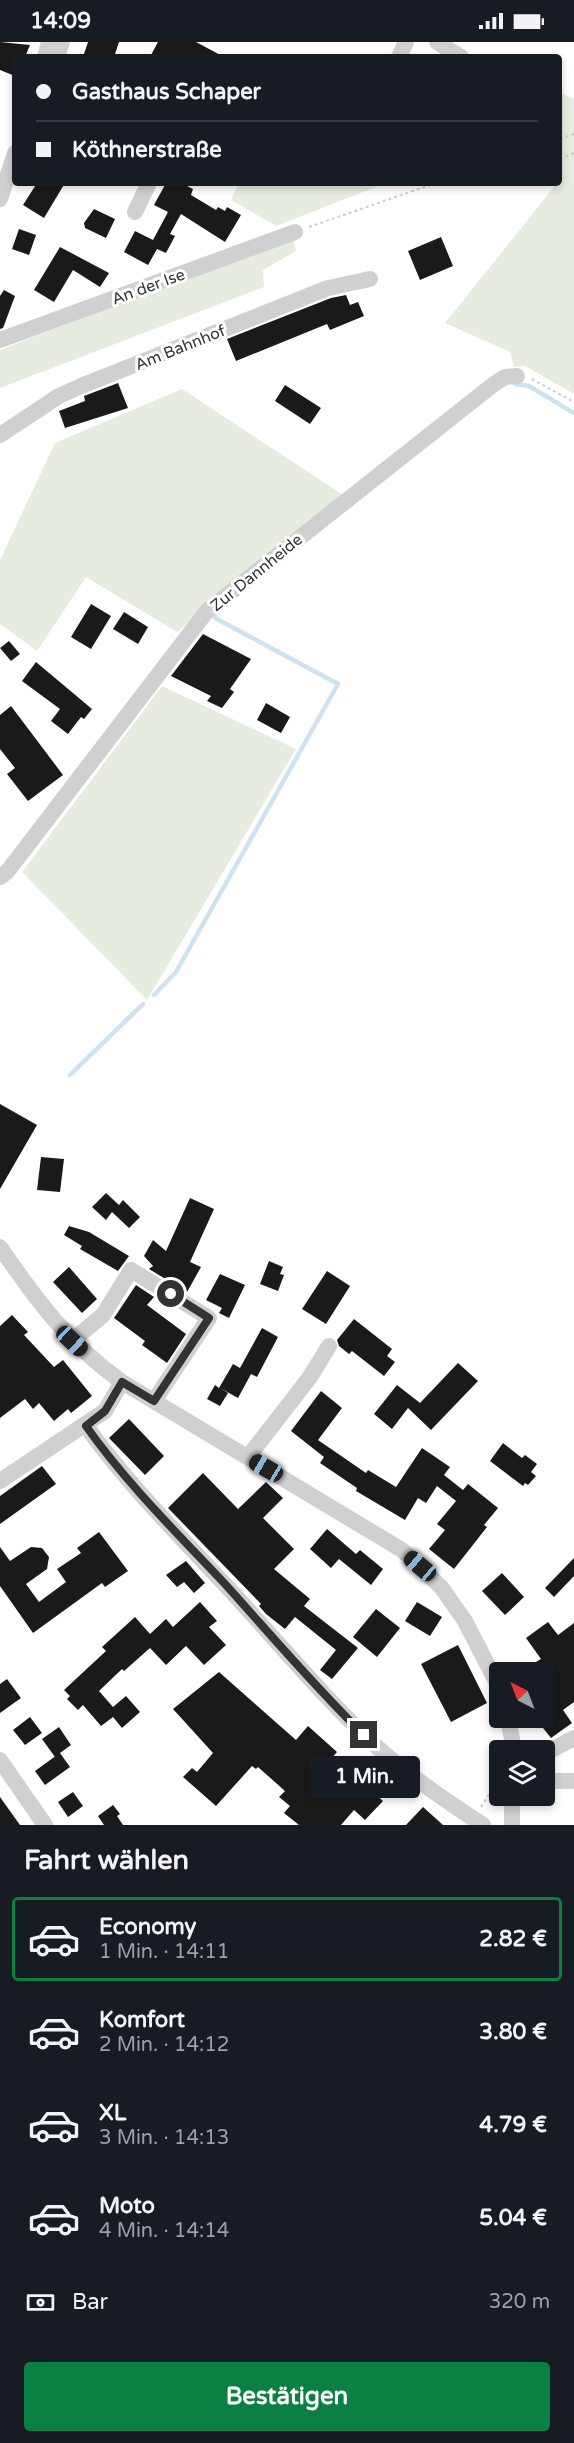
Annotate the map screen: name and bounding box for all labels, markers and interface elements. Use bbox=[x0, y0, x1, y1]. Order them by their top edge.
text: 14:09 bbox=[30, 8, 91, 34]
text: Gasthaus Schaper bbox=[72, 79, 261, 105]
text: Köthnerstraße bbox=[72, 137, 222, 163]
street label: An der Ise bbox=[109, 264, 188, 309]
street label: Am Bahnhof bbox=[132, 320, 229, 375]
street label: Zur Dannheide bbox=[207, 530, 307, 616]
route start bbox=[157, 1280, 184, 1307]
car bbox=[53, 1322, 91, 1360]
car bbox=[246, 1451, 286, 1485]
car bbox=[400, 1548, 440, 1584]
north arrow bbox=[489, 1662, 555, 1728]
map controls bbox=[489, 1662, 555, 1806]
route end bbox=[350, 1721, 377, 1748]
button: layers bbox=[489, 1740, 555, 1806]
callout: 1 Min. bbox=[308, 1756, 419, 1798]
text: 1 Min. bbox=[335, 1765, 394, 1789]
text: Fahrt wählen bbox=[24, 1844, 189, 1877]
icon: car bbox=[27, 1912, 81, 1966]
text: Economy bbox=[99, 1914, 196, 1940]
text: 2.82 € bbox=[479, 1926, 547, 1952]
text: 1 Min. · 14:11 bbox=[99, 1940, 229, 1964]
icon: car bbox=[27, 2005, 81, 2059]
text: Komfort bbox=[99, 2007, 185, 2033]
text: 3.80 € bbox=[479, 2019, 547, 2045]
text: 2 Min. · 14:12 bbox=[99, 2033, 229, 2057]
icon: car bbox=[27, 2098, 81, 2152]
text: XL bbox=[99, 2100, 126, 2126]
text: 4.79 € bbox=[479, 2112, 547, 2138]
text: 3 Min. · 14:13 bbox=[99, 2126, 229, 2150]
icon: car bbox=[27, 2191, 81, 2245]
text: Moto bbox=[99, 2193, 155, 2219]
text: 5.04 € bbox=[479, 2205, 547, 2231]
text: 4 Min. · 14:14 bbox=[99, 2219, 229, 2243]
icon: cash bbox=[24, 2286, 57, 2319]
text: Bar bbox=[72, 2289, 108, 2315]
text: 320 m bbox=[489, 2290, 550, 2314]
button: Bestätigen bbox=[24, 2362, 550, 2431]

